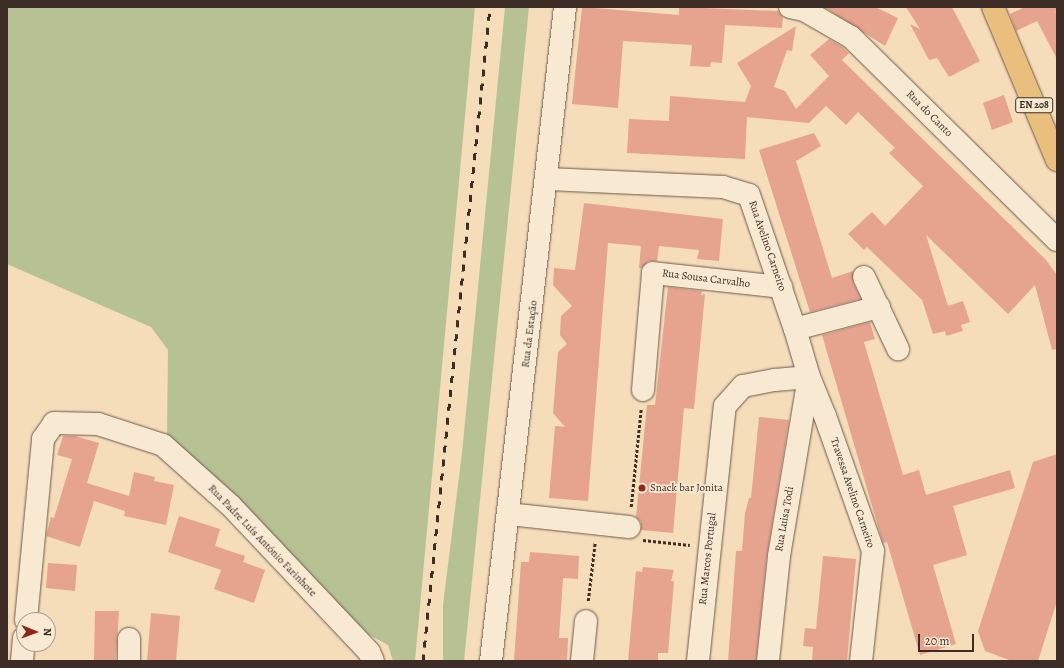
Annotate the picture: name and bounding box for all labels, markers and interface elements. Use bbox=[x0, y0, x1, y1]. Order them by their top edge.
street label: Rua do Canto bbox=[903, 88, 955, 140]
road number: EN 208 bbox=[1015, 97, 1053, 113]
street label: Rua Avelino Carneiro bbox=[745, 199, 789, 293]
street label: Rua Sousa Carvalho bbox=[661, 267, 751, 291]
street label: Rua da Estação bbox=[519, 300, 541, 368]
street label: Travessa Avelino Carneiro bbox=[827, 436, 877, 550]
place label: Snack bar Jonita bbox=[650, 481, 723, 495]
street label: Rua Padre Luís António Farinhote bbox=[205, 482, 319, 600]
marker: Snack bar Jonita bbox=[637, 483, 647, 493]
street label: Rua Luisa Todi bbox=[773, 485, 797, 553]
street label: Rua Marcos Portugal bbox=[697, 512, 719, 606]
north arrow bbox=[16, 612, 56, 652]
scale bar bbox=[920, 626, 976, 652]
text: N bbox=[40, 628, 55, 636]
text: 20 m bbox=[925, 633, 949, 649]

